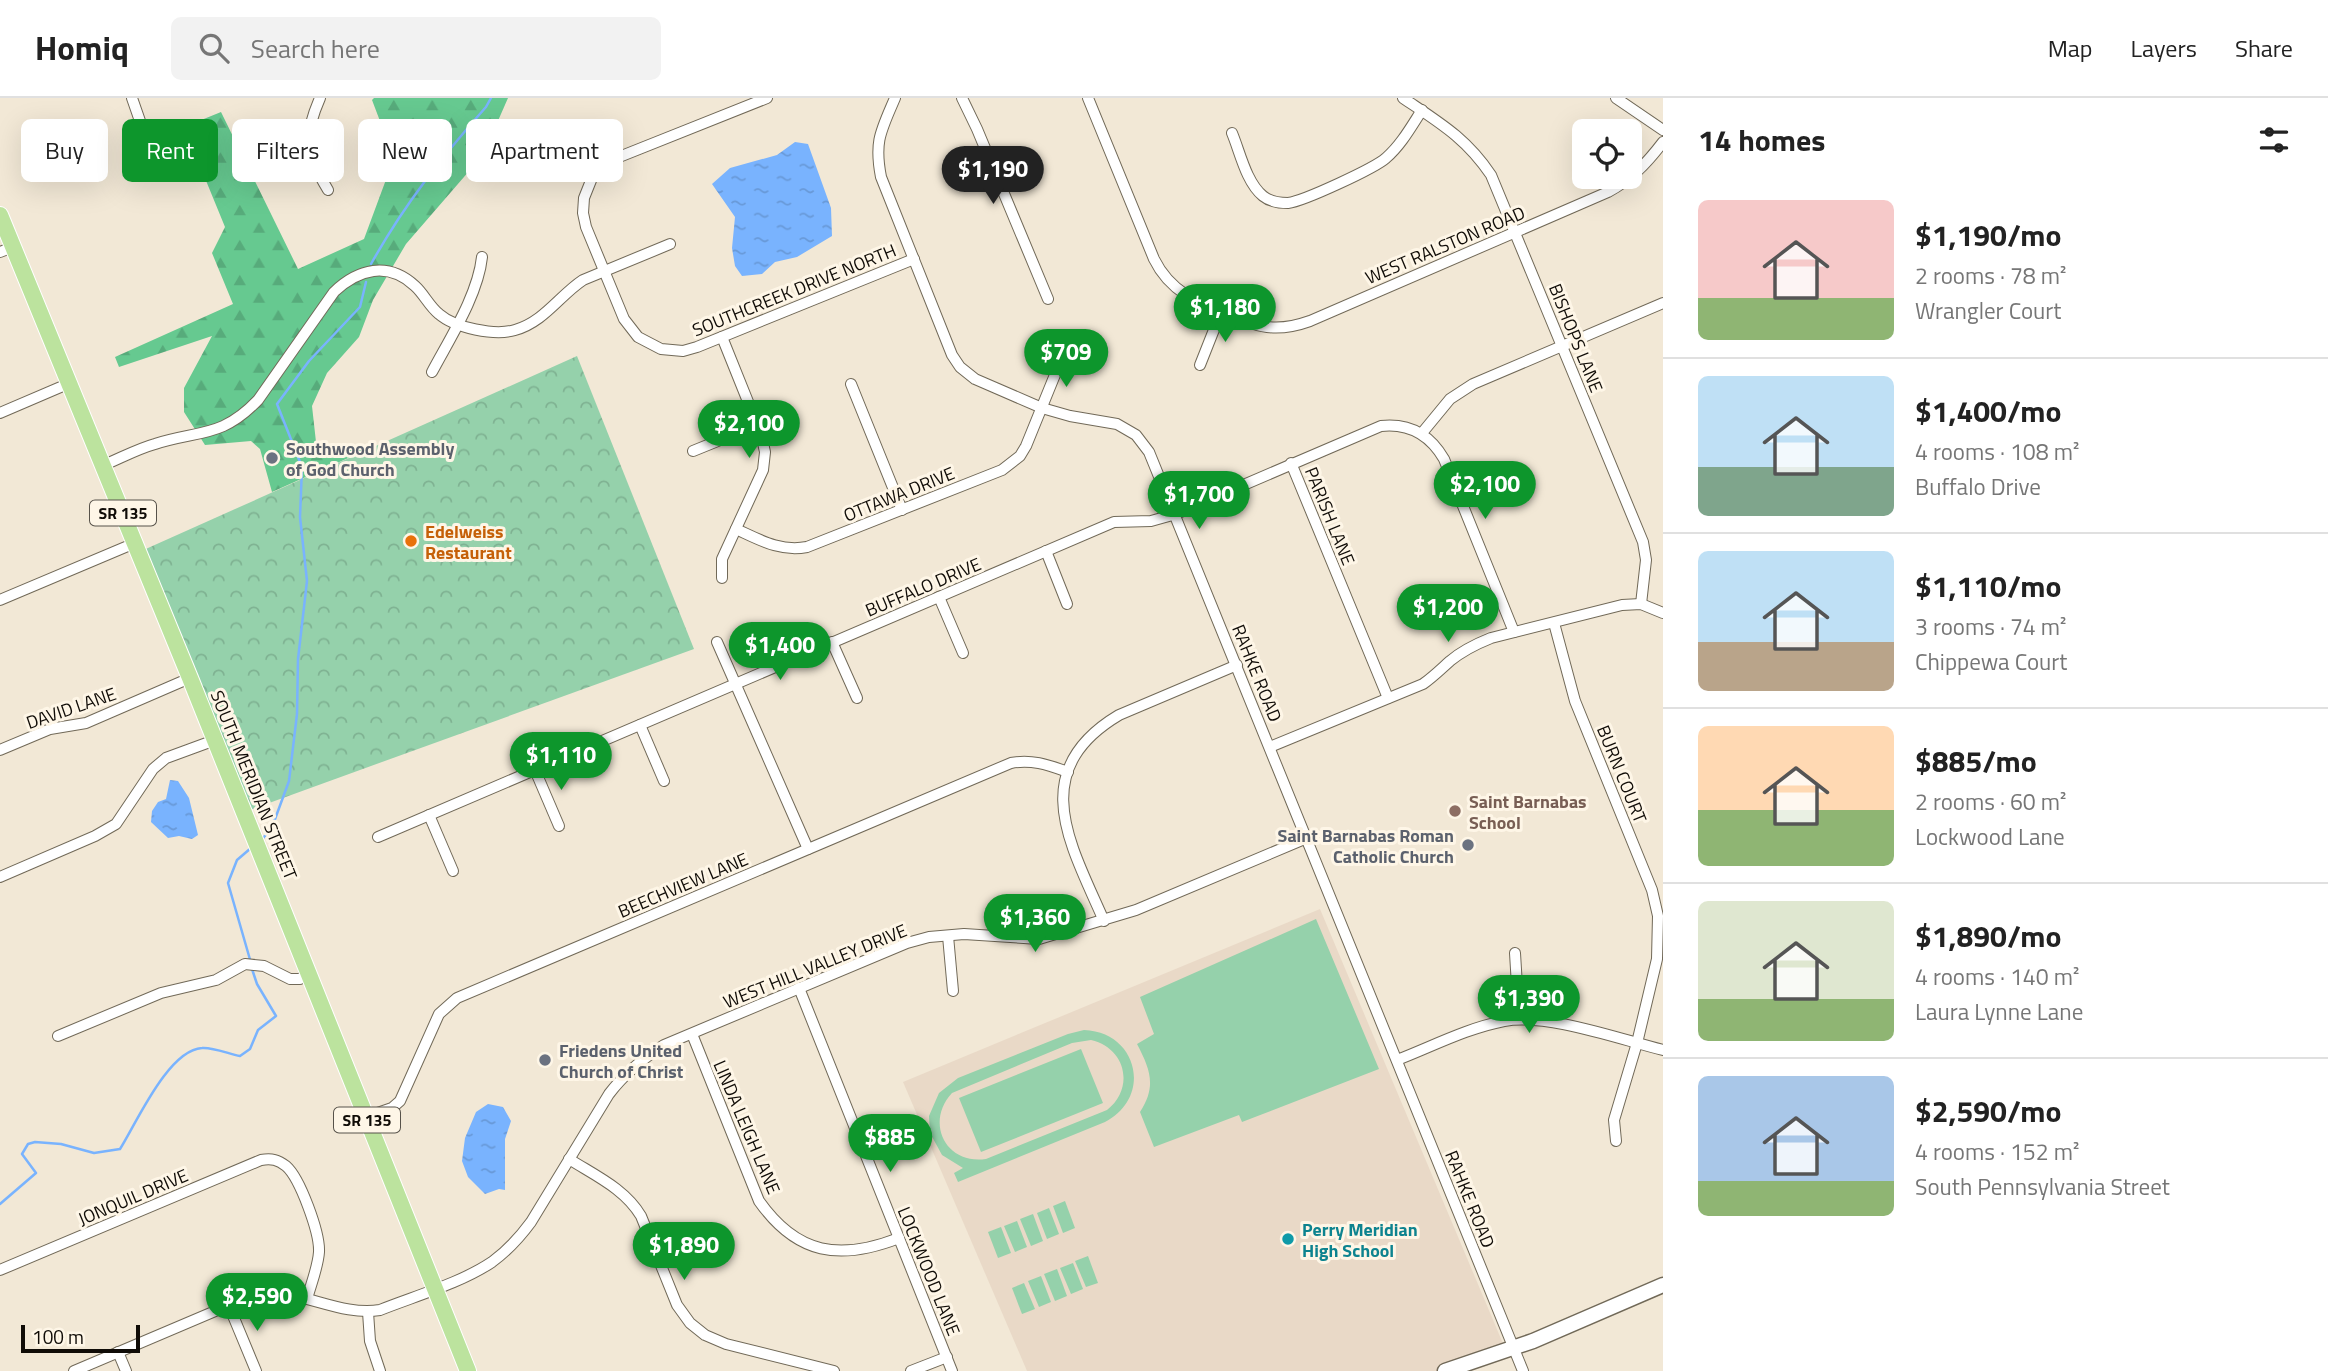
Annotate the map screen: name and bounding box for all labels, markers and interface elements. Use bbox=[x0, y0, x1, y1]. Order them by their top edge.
search box bbox=[171, 17, 661, 80]
text: Homiq bbox=[35, 23, 129, 73]
icon: search bbox=[195, 29, 233, 67]
text: Search here bbox=[251, 29, 380, 68]
text: Map bbox=[2048, 30, 2093, 66]
text: Layers bbox=[2131, 30, 2197, 66]
text: Share bbox=[2235, 30, 2293, 66]
text: 14 homes bbox=[1698, 117, 1825, 163]
chip: Buy bbox=[21, 119, 108, 182]
chip: Rent bbox=[122, 119, 218, 182]
chip: Filters bbox=[232, 119, 344, 182]
chip: New bbox=[358, 119, 452, 182]
chip: Apartment bbox=[466, 119, 623, 182]
map controls bbox=[1572, 119, 1642, 189]
button: locate bbox=[1572, 119, 1642, 189]
icon: filters bbox=[2255, 121, 2293, 159]
pin: $1,190 bbox=[936, 146, 1050, 206]
text: $1,190 bbox=[958, 151, 1028, 186]
street label: WEST RALSTON ROAD bbox=[1361, 199, 1529, 291]
text: $1,190/mo bbox=[1915, 212, 2061, 258]
icon: home bbox=[1754, 228, 1838, 312]
street label: SOUTHCREEK DRIVE NORTH bbox=[688, 237, 900, 343]
text: 2 rooms · 78 m² bbox=[1915, 258, 2066, 293]
street label: BISHOPS LANE bbox=[1542, 280, 1610, 396]
pin: $1,180 bbox=[1168, 285, 1282, 344]
text: $1,180 bbox=[1190, 289, 1260, 324]
text: Wrangler Court bbox=[1915, 293, 2061, 328]
pin: $709 bbox=[1025, 330, 1107, 389]
text: $709 bbox=[1040, 334, 1092, 369]
text: $1,400/mo bbox=[1915, 388, 2061, 434]
pin: $2,100 bbox=[692, 400, 806, 460]
icon: home bbox=[1754, 404, 1838, 488]
text: $2,100 bbox=[714, 405, 784, 440]
text: 4 rooms · 108 m² bbox=[1915, 434, 2079, 469]
place label: Southwood Assembly of God Church bbox=[286, 435, 454, 483]
marker: Southwood Assembly of God Church bbox=[264, 450, 280, 466]
street label: OTTAWA DRIVE bbox=[839, 459, 959, 529]
pin: $2,100 bbox=[1428, 462, 1542, 521]
street label: PARISH LANE bbox=[1298, 463, 1362, 569]
text: $2,100 bbox=[1450, 466, 1520, 501]
text: Buffalo Drive bbox=[1915, 469, 2041, 504]
pin: $1,700 bbox=[1142, 472, 1256, 531]
text: $1,700 bbox=[1164, 476, 1234, 511]
road number: SR 135 bbox=[90, 500, 156, 526]
place label: Edelweiss Restaurant bbox=[425, 518, 512, 566]
marker: Edelweiss Restaurant bbox=[403, 533, 419, 549]
street label: BUFFALO DRIVE bbox=[861, 550, 985, 624]
text: $1,110/mo bbox=[1915, 563, 2061, 609]
icon: home bbox=[1754, 579, 1838, 663]
pin: $1,200 bbox=[1391, 584, 1505, 644]
text: $1,200 bbox=[1413, 589, 1483, 624]
text: 3 rooms · 74 m² bbox=[1915, 609, 2066, 644]
street label: RAHKE ROAD bbox=[1225, 620, 1289, 726]
pin: $1,400 bbox=[723, 622, 837, 682]
text: $1,400 bbox=[745, 627, 815, 662]
text: Chippewa Court bbox=[1915, 644, 2067, 679]
street label: DAVID LANE bbox=[22, 680, 120, 736]
street label: SOUTH MERIDIAN STREET bbox=[204, 686, 305, 884]
street label: BURN COURT bbox=[1590, 721, 1654, 827]
pin: $1,110 bbox=[504, 732, 618, 792]
text: $1,110 bbox=[526, 737, 596, 772]
text: $885/mo bbox=[1915, 738, 2037, 784]
icon: home bbox=[1754, 754, 1838, 838]
text: 2 rooms · 60 m² bbox=[1915, 784, 2066, 819]
place label: Saint Barnabas School bbox=[1469, 788, 1587, 836]
marker: Saint Barnabas School bbox=[1447, 803, 1463, 819]
text: Lockwood Lane bbox=[1915, 819, 2065, 854]
place label: Saint Barnabas Roman Catholic Church bbox=[1278, 822, 1454, 870]
marker: Saint Barnabas Roman Catholic Church bbox=[1460, 837, 1476, 853]
street label: BEECHVIEW LANE bbox=[614, 845, 752, 925]
pin: $1,360 bbox=[978, 894, 1092, 954]
text: $1,360 bbox=[1000, 899, 1070, 934]
text: $1,890/mo bbox=[1915, 913, 2061, 959]
street label: WEST HILL VALLEY DRIVE bbox=[719, 917, 911, 1015]
icon: home bbox=[1754, 929, 1838, 1013]
text: 4 rooms · 140 m² bbox=[1915, 959, 2079, 994]
pin: $1,390 bbox=[1472, 976, 1586, 1035]
text: $1,390 bbox=[1494, 980, 1564, 1015]
text: Laura Lynne Lane bbox=[1915, 994, 2083, 1029]
place label: Friedens United Church of Christ bbox=[559, 1037, 684, 1085]
marker: Friedens United Church of Christ bbox=[537, 1052, 553, 1068]
street label: LINDA LEIGH LANE bbox=[707, 1056, 787, 1198]
text: $2,590/mo bbox=[1915, 1088, 2061, 1134]
icon: home bbox=[1754, 1104, 1838, 1188]
road number: SR 135 bbox=[334, 1108, 400, 1132]
pin: $885 bbox=[849, 1114, 931, 1174]
text: $885 bbox=[864, 1119, 916, 1154]
text: 4 rooms · 152 m² bbox=[1915, 1134, 2079, 1169]
street label: RAHKE ROAD bbox=[1438, 1146, 1502, 1252]
street label: JONQUIL DRIVE bbox=[74, 1162, 192, 1232]
text: South Pennsylvania Street bbox=[1915, 1169, 2170, 1204]
street label: LOCKWOOD LANE bbox=[891, 1202, 967, 1340]
place label: Perry Meridian High School bbox=[1302, 1216, 1418, 1264]
pin: $1,890 bbox=[627, 1222, 741, 1282]
text: $1,890 bbox=[649, 1227, 719, 1262]
marker: Perry Meridian High School bbox=[1280, 1231, 1296, 1247]
pin: $2,590 bbox=[200, 1274, 314, 1333]
text: $2,590 bbox=[222, 1278, 292, 1313]
scale bar bbox=[21, 1322, 140, 1354]
text: 100 m bbox=[32, 1322, 84, 1351]

